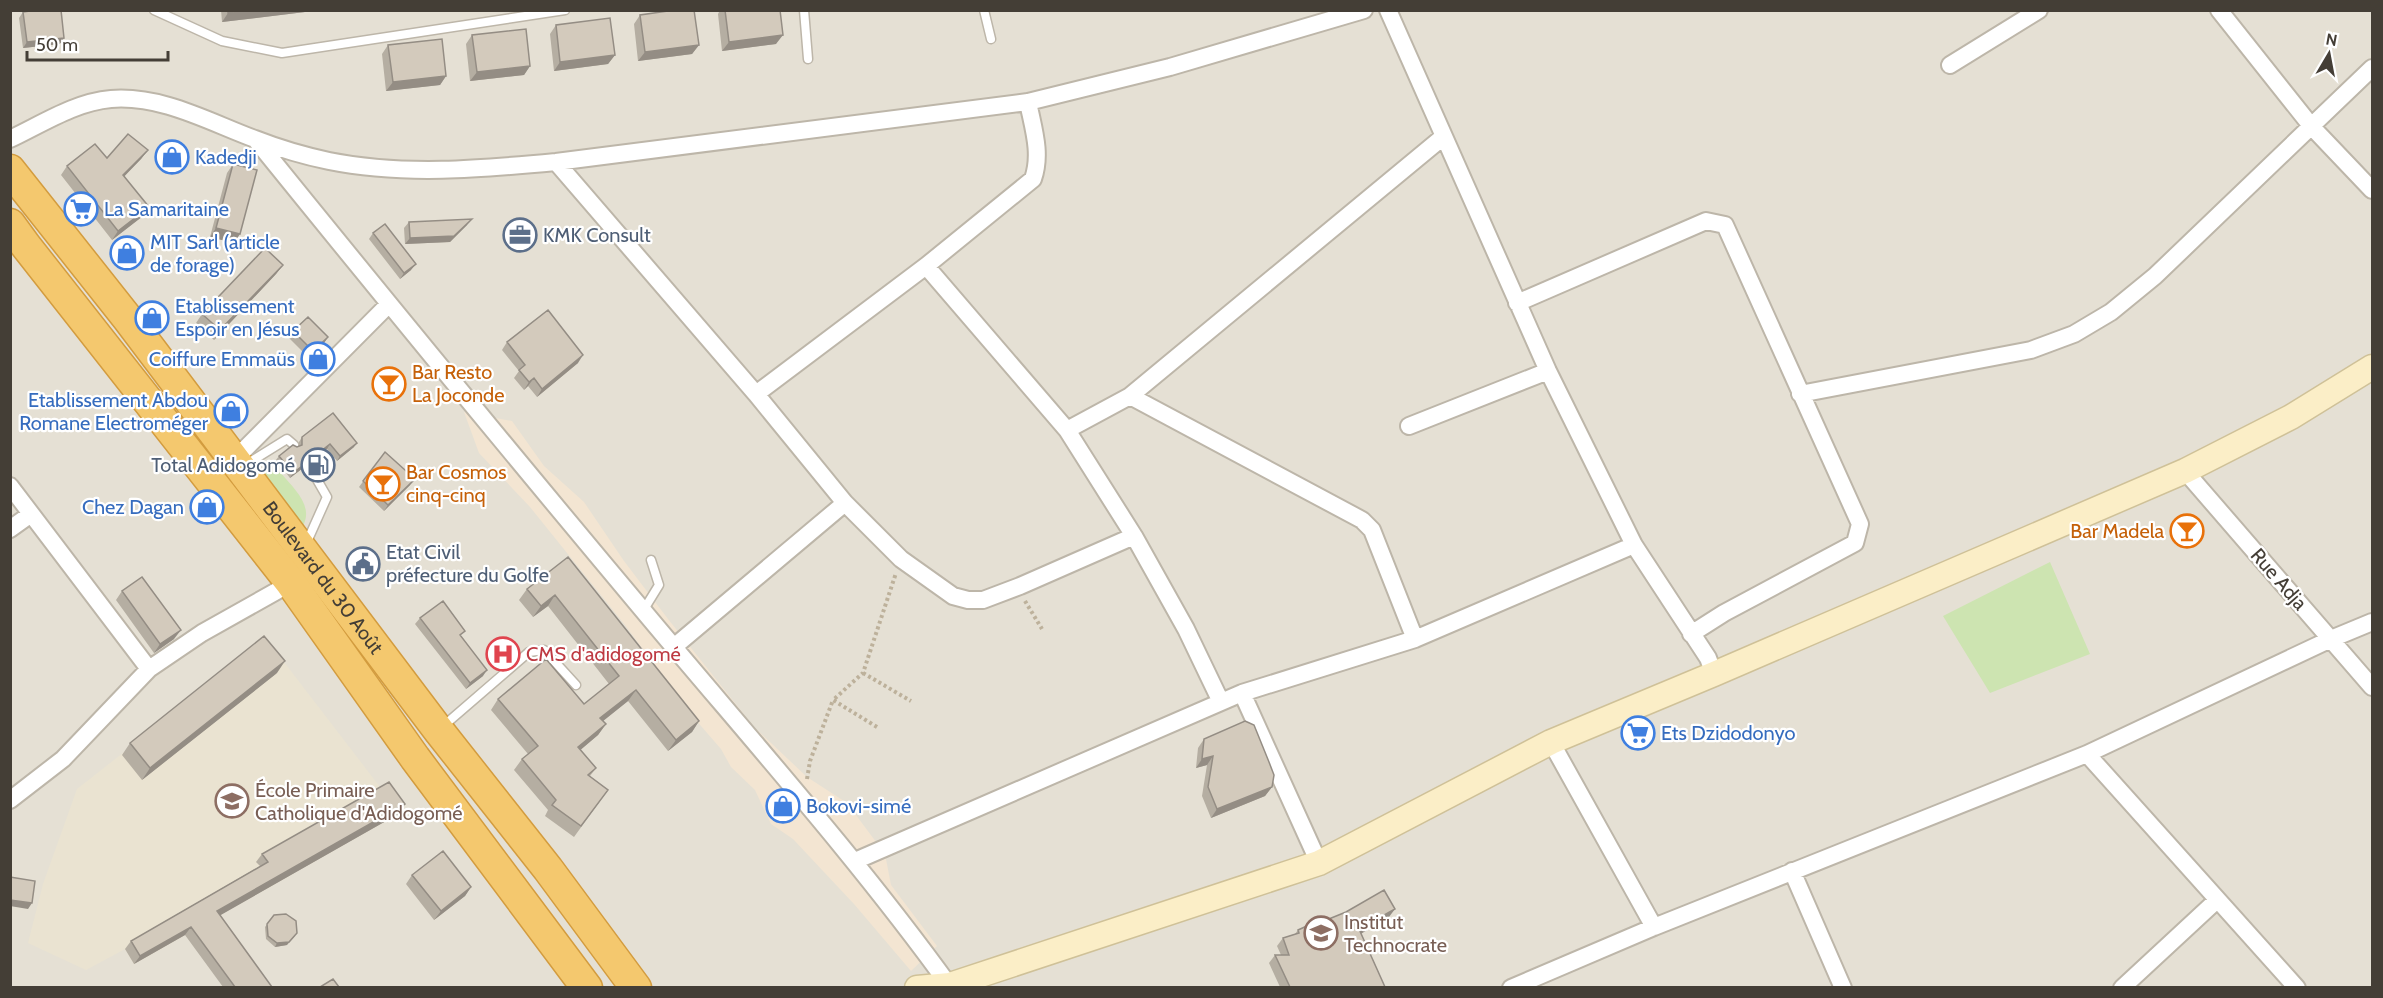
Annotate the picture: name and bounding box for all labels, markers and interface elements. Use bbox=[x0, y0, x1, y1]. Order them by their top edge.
scale bar bbox=[27, 24, 168, 62]
north arrow bbox=[2299, 24, 2359, 84]
text: N bbox=[2324, 29, 2339, 50]
text: 50 m bbox=[36, 34, 78, 56]
shop icon: Kadedji bbox=[154, 139, 190, 175]
place label: Kadedji bbox=[195, 145, 257, 169]
supermarket icon: La Samaritaine bbox=[63, 191, 99, 227]
place label: La Samaritaine bbox=[104, 197, 229, 221]
office icon: KMK Consult bbox=[502, 217, 538, 253]
place label: KMK Consult bbox=[543, 223, 651, 247]
place label: MIT Sarl (article de forage) bbox=[150, 230, 280, 277]
shop icon: MIT Sarl (article de forage) bbox=[109, 235, 145, 271]
place label: Etablissement Espoir en Jésus bbox=[175, 294, 299, 341]
shop icon: Etablissement Espoir en Jésus bbox=[134, 300, 170, 336]
shop icon: Coiffure Emmaüs bbox=[300, 341, 336, 377]
place label: Coiffure Emmaüs bbox=[149, 347, 295, 371]
place label: Bar Resto La Joconde bbox=[412, 360, 504, 407]
bar icon: Bar Resto La Joconde bbox=[371, 366, 407, 402]
place label: Etablissement Abdou Romane Electroméger bbox=[19, 388, 209, 435]
shop icon: Etablissement Abdou Romane Electroméger bbox=[213, 393, 249, 429]
fuel station icon: Total Adidogomé bbox=[300, 447, 336, 483]
place label: Total Adidogomé bbox=[151, 453, 295, 477]
place label: Bar Cosmos cinq-cinq bbox=[406, 460, 507, 507]
bar icon: Bar Cosmos cinq-cinq bbox=[365, 466, 401, 502]
shop icon: Chez Dagan bbox=[189, 489, 225, 525]
place label: Chez Dagan bbox=[82, 495, 184, 519]
street label: Boulevard du 30 Août bbox=[258, 496, 389, 659]
bar icon: Bar Madela bbox=[2169, 513, 2205, 549]
place label: Bar Madela bbox=[2070, 519, 2164, 543]
place label: Etat Civil préfecture du Golfe bbox=[386, 540, 549, 587]
street label: Rue Adja bbox=[2246, 543, 2313, 615]
public building icon: Etat Civil préfecture du Golfe bbox=[345, 546, 381, 582]
hospital icon: CMS d'adidogomé bbox=[485, 636, 521, 672]
place label: CMS d'adidogomé bbox=[526, 642, 681, 666]
supermarket icon: Ets Dzidodonyo bbox=[1620, 715, 1656, 751]
place label: Ets Dzidodonyo bbox=[1661, 721, 1795, 745]
place label: École Primaire Catholique d'Adidogomé bbox=[255, 778, 463, 825]
school or university icon: École Primaire Catholique d'Adidogomé bbox=[214, 783, 250, 819]
shop icon: Bokovi-simé bbox=[765, 788, 801, 824]
place label: Bokovi-simé bbox=[806, 794, 911, 818]
place label: Institut Technocrate bbox=[1344, 910, 1447, 957]
school or university icon: Institut Technocrate bbox=[1303, 915, 1339, 951]

